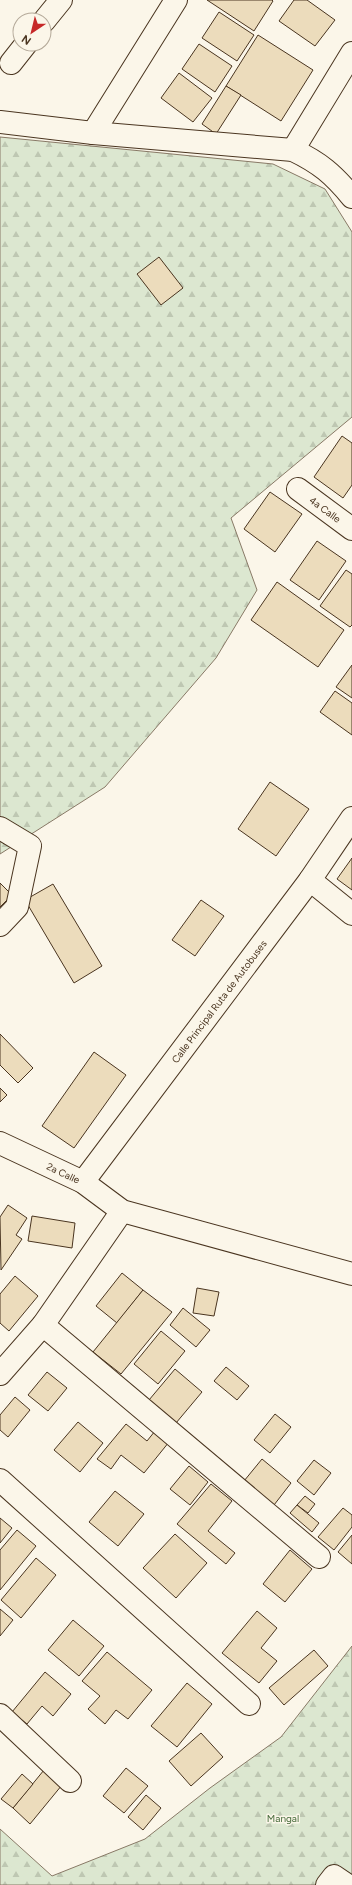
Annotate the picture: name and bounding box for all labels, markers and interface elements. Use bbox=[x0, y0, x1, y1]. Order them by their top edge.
north arrow bbox=[12, 12, 52, 52]
text: N bbox=[19, 32, 34, 48]
street label: 4a Calle bbox=[307, 494, 344, 526]
street label: Calle Principal Ruta de Autobuses bbox=[169, 937, 270, 1066]
street label: 2a Calle bbox=[44, 1160, 82, 1187]
park label: Mangal bbox=[267, 1812, 299, 1825]

